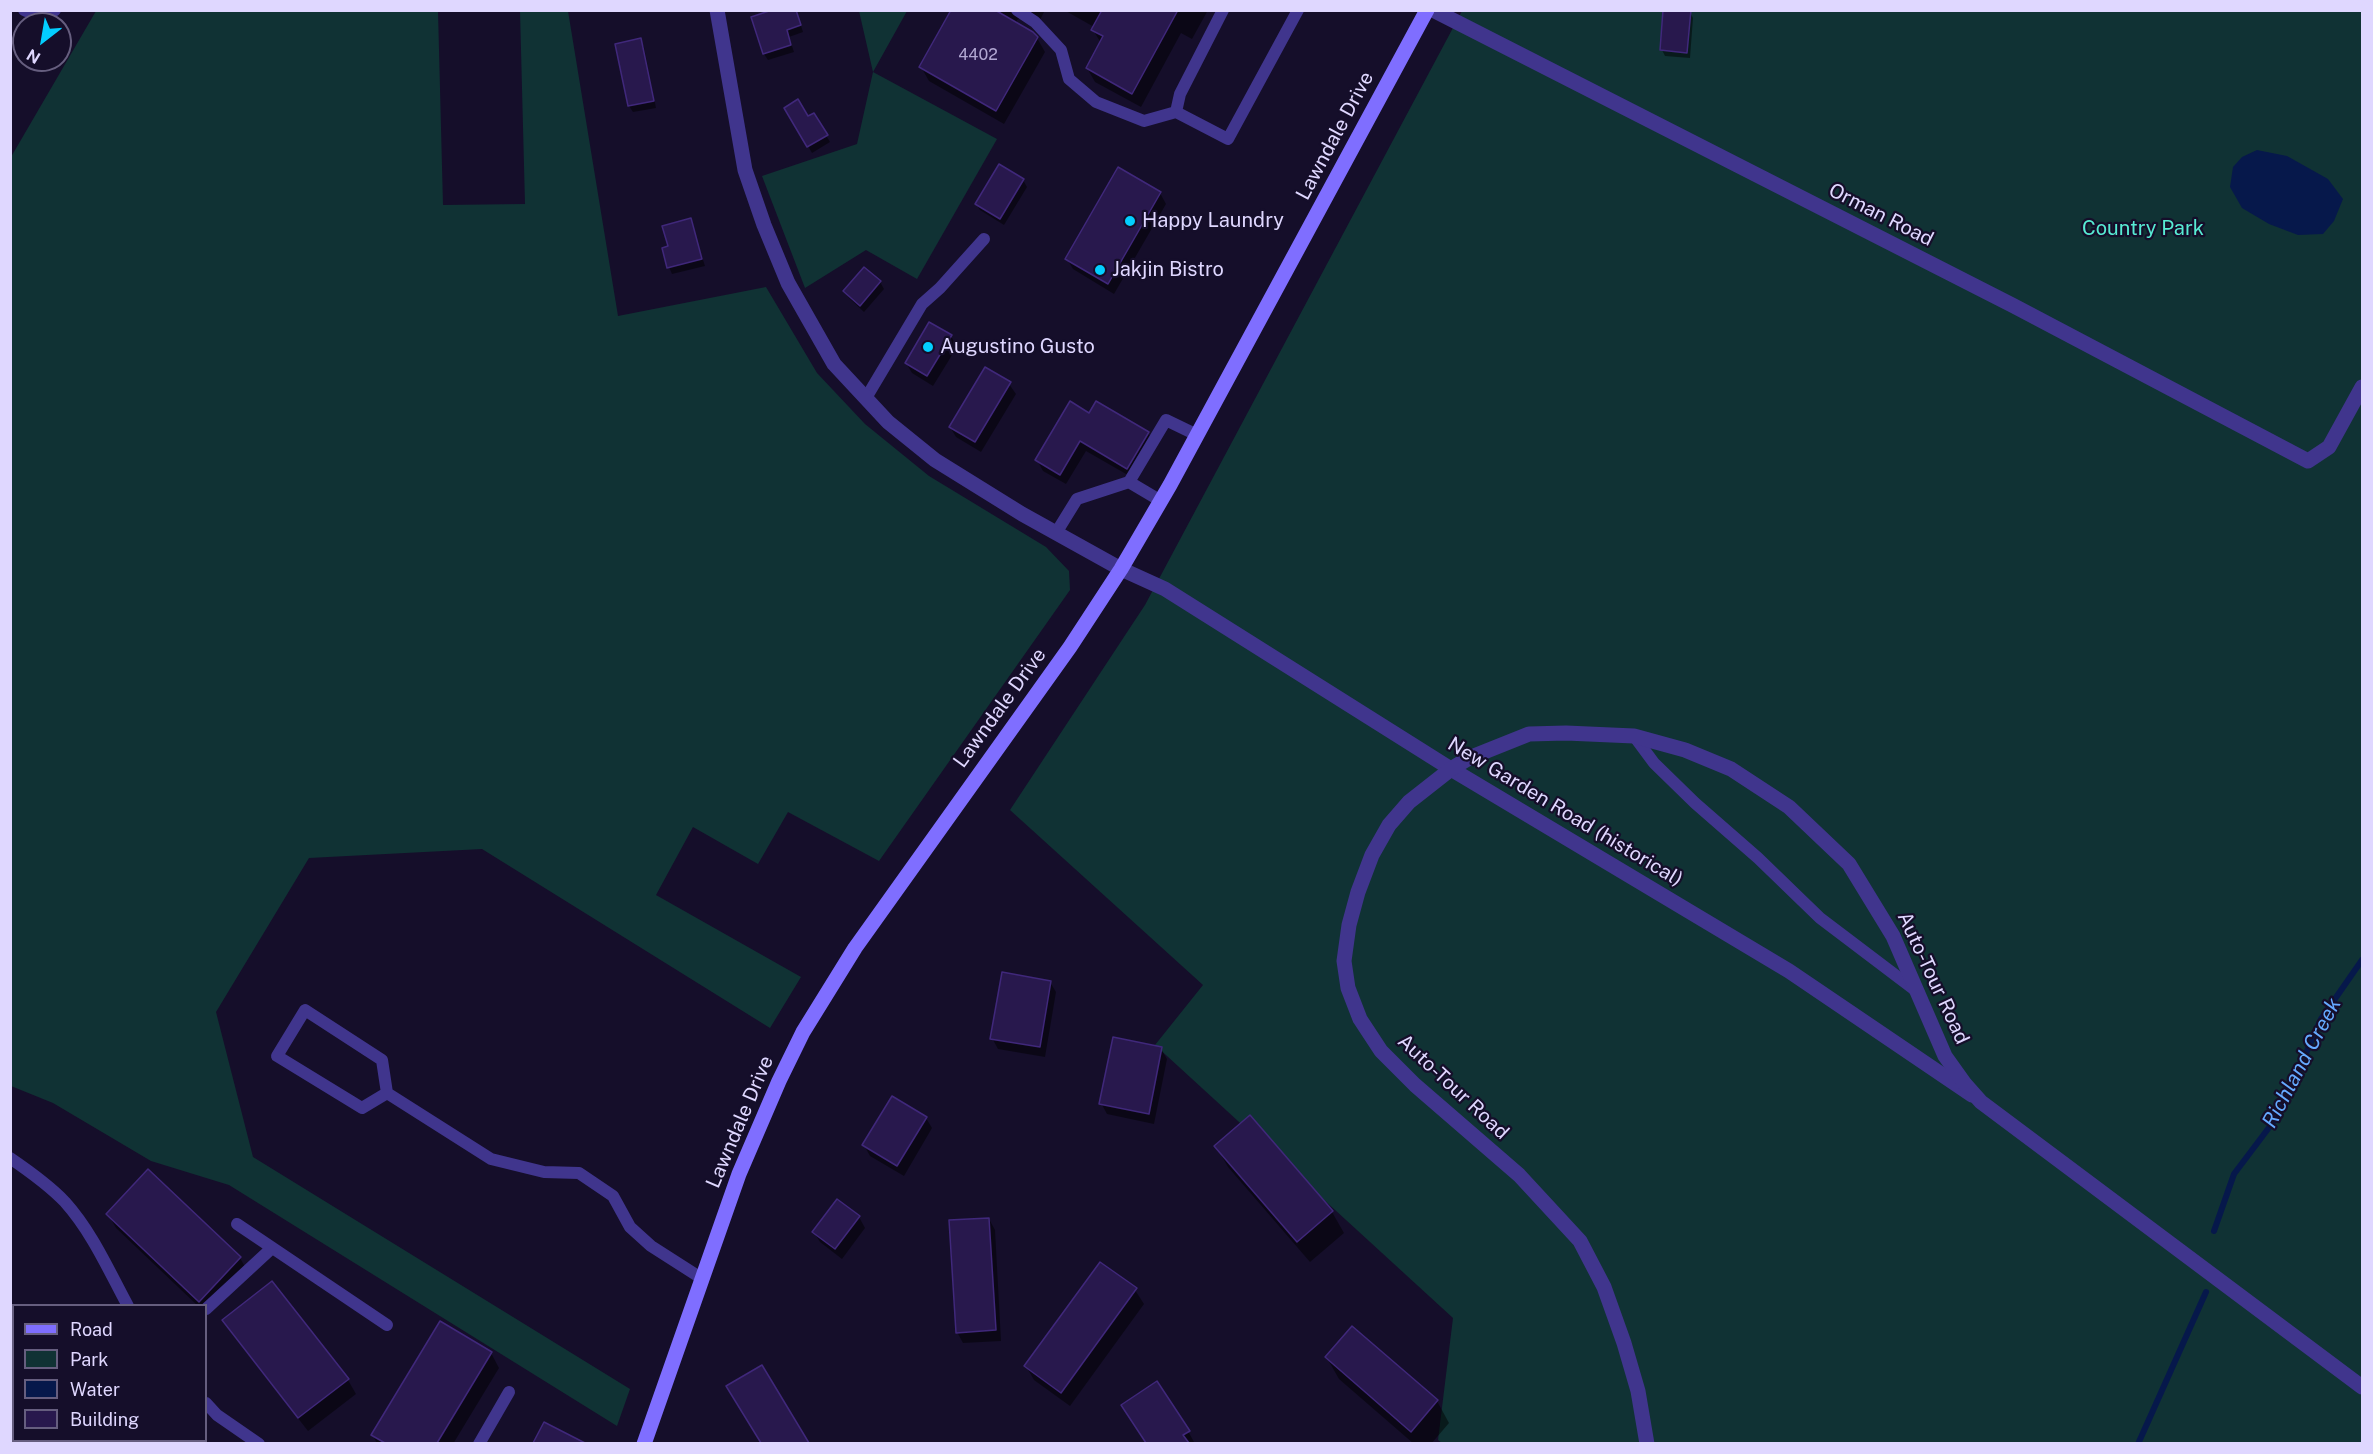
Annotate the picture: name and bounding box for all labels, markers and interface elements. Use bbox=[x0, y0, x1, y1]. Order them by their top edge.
north arrow bbox=[12, 12, 72, 72]
text: N bbox=[23, 45, 44, 68]
house number: 4402 bbox=[958, 45, 998, 65]
street label: Lawndale Drive bbox=[1291, 68, 1379, 204]
street label: Orman Road bbox=[1825, 178, 1937, 252]
place label: Happy Laundry bbox=[1142, 209, 1284, 233]
marker: Happy Laundry bbox=[1123, 214, 1137, 228]
park label: Country Park bbox=[2082, 217, 2204, 241]
place label: Jakjin Bistro bbox=[1112, 258, 1224, 282]
marker: Jakjin Bistro bbox=[1093, 263, 1107, 277]
place label: Augustino Gusto bbox=[940, 335, 1095, 359]
marker: Augustino Gusto bbox=[921, 340, 935, 354]
street label: Lawndale Drive bbox=[949, 644, 1051, 772]
street label: New Garden Road (historical) bbox=[1443, 732, 1687, 892]
street label: Auto-Tour Road bbox=[1892, 908, 1974, 1048]
water label: Richland Creek bbox=[2257, 994, 2347, 1132]
street label: Auto-Tour Road bbox=[1392, 1029, 1514, 1145]
street label: Lawndale Drive bbox=[701, 1052, 779, 1192]
legend bbox=[12, 1304, 207, 1442]
text: Road bbox=[70, 1319, 113, 1340]
text: Park bbox=[70, 1349, 108, 1370]
text: Water bbox=[70, 1379, 120, 1400]
text: Building bbox=[70, 1409, 139, 1430]

